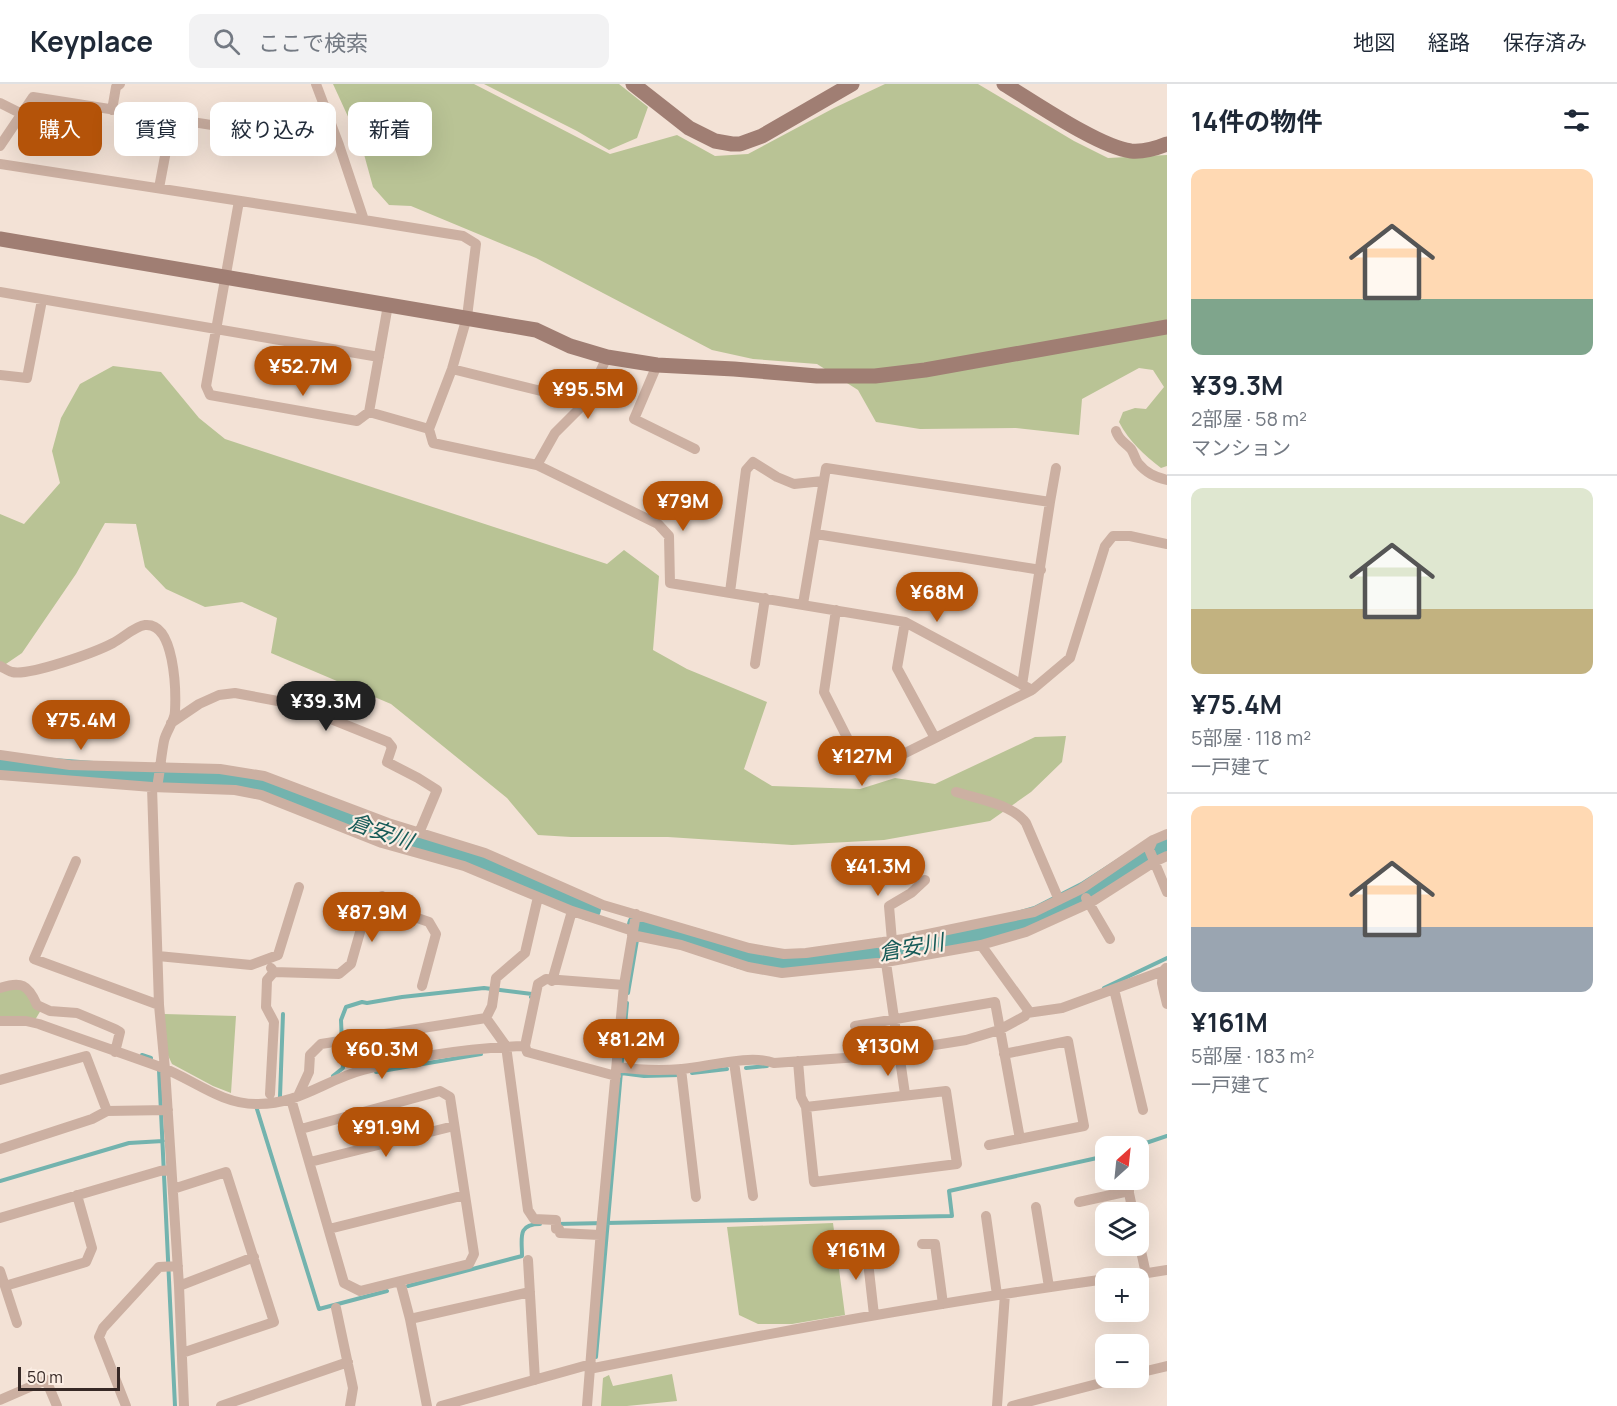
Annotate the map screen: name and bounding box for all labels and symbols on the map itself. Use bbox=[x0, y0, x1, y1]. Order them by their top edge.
pin: ¥52.7M bbox=[254, 346, 352, 397]
pin: ¥95.5M bbox=[539, 369, 637, 420]
pin: ¥79M bbox=[647, 481, 719, 532]
pin: ¥68M bbox=[901, 572, 973, 623]
pin: ¥39.3M bbox=[277, 681, 375, 732]
pin: ¥75.4M bbox=[32, 700, 130, 751]
pin: ¥127M bbox=[820, 736, 904, 787]
water label: 倉安川 bbox=[345, 806, 419, 857]
pin: ¥41.3M bbox=[829, 846, 927, 897]
pin: ¥87.9M bbox=[323, 892, 421, 943]
water label: 倉安川 bbox=[876, 926, 948, 968]
pin: ¥81.2M bbox=[582, 1019, 680, 1070]
pin: ¥130M bbox=[846, 1026, 930, 1077]
pin: ¥60.3M bbox=[333, 1029, 431, 1080]
pin: ¥91.9M bbox=[337, 1107, 435, 1158]
north arrow bbox=[1095, 1136, 1149, 1190]
pin: ¥161M bbox=[814, 1230, 898, 1281]
scale bar bbox=[18, 1364, 120, 1392]

